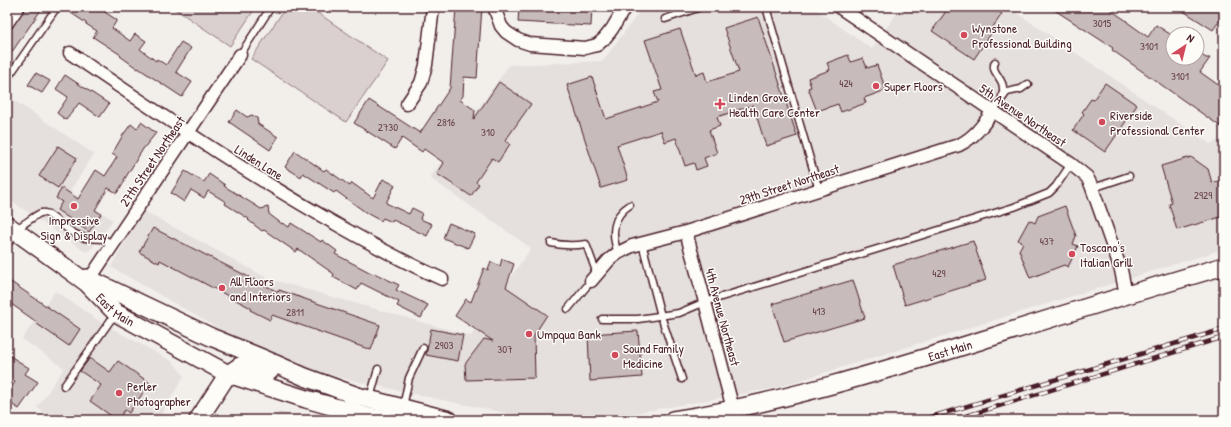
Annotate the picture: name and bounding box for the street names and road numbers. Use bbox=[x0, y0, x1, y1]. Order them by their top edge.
street label: 5th Avenue Northeast bbox=[976, 79, 1070, 151]
street label: 27th Street Northeast bbox=[115, 112, 189, 210]
street label: Linden Lane bbox=[231, 140, 287, 184]
street label: 29th Street Northeast bbox=[737, 159, 842, 209]
street label: 4th Avenue Northeast bbox=[701, 266, 745, 368]
street label: East Main bbox=[92, 289, 138, 331]
street label: East Main bbox=[926, 335, 974, 365]

